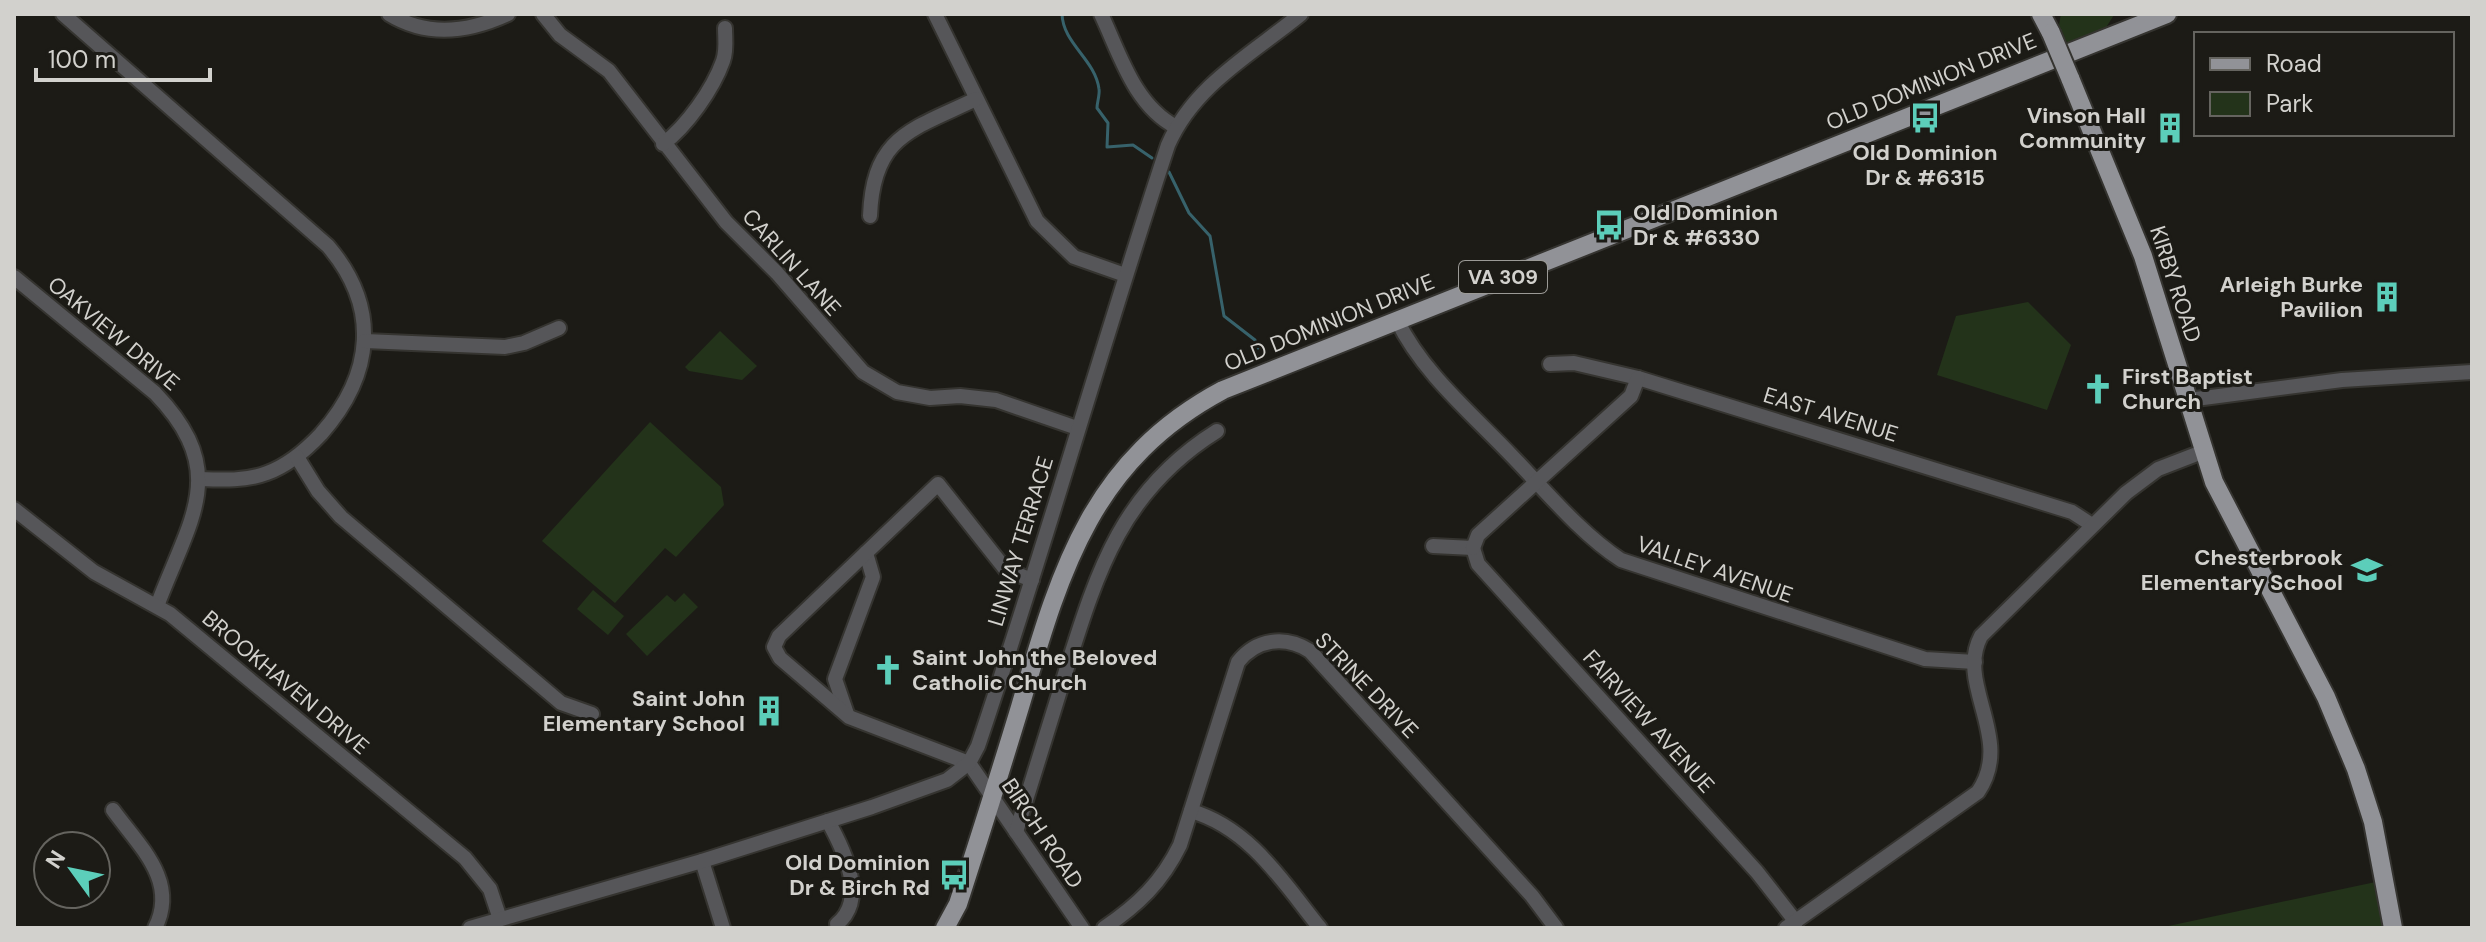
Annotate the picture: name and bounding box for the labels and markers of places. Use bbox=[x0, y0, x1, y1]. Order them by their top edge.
bus stop icon: Old Dominion Dr & #6315 bbox=[1908, 101, 1942, 135]
place label: Vinson Hall Community bbox=[2019, 101, 2146, 155]
building icon: Vinson Hall Community bbox=[2153, 111, 2187, 145]
place label: Old Dominion Dr & #6315 bbox=[1852, 138, 1998, 192]
place label: Old Dominion Dr & #6330 bbox=[1633, 198, 1778, 252]
bus stop icon: Old Dominion Dr & #6330 bbox=[1592, 208, 1626, 242]
place label: Arleigh Burke Pavilion bbox=[2220, 270, 2363, 324]
building icon: Arleigh Burke Pavilion bbox=[2370, 280, 2404, 314]
place label: First Baptist Church bbox=[2122, 362, 2253, 416]
church icon: First Baptist Church bbox=[2081, 372, 2115, 406]
place label: Chesterbrook Elementary School bbox=[2141, 543, 2343, 597]
school or university icon: Chesterbrook Elementary School bbox=[2350, 553, 2384, 587]
place label: Saint John the Beloved Catholic Church bbox=[912, 643, 1157, 697]
church icon: Saint John the Beloved Catholic Church bbox=[871, 653, 905, 687]
place label: Saint John Elementary School bbox=[543, 684, 745, 738]
building icon: Saint John Elementary School bbox=[752, 694, 786, 728]
place label: Old Dominion Dr & Birch Rd bbox=[785, 848, 930, 902]
bus stop icon: Old Dominion Dr & Birch Rd bbox=[937, 858, 971, 892]

